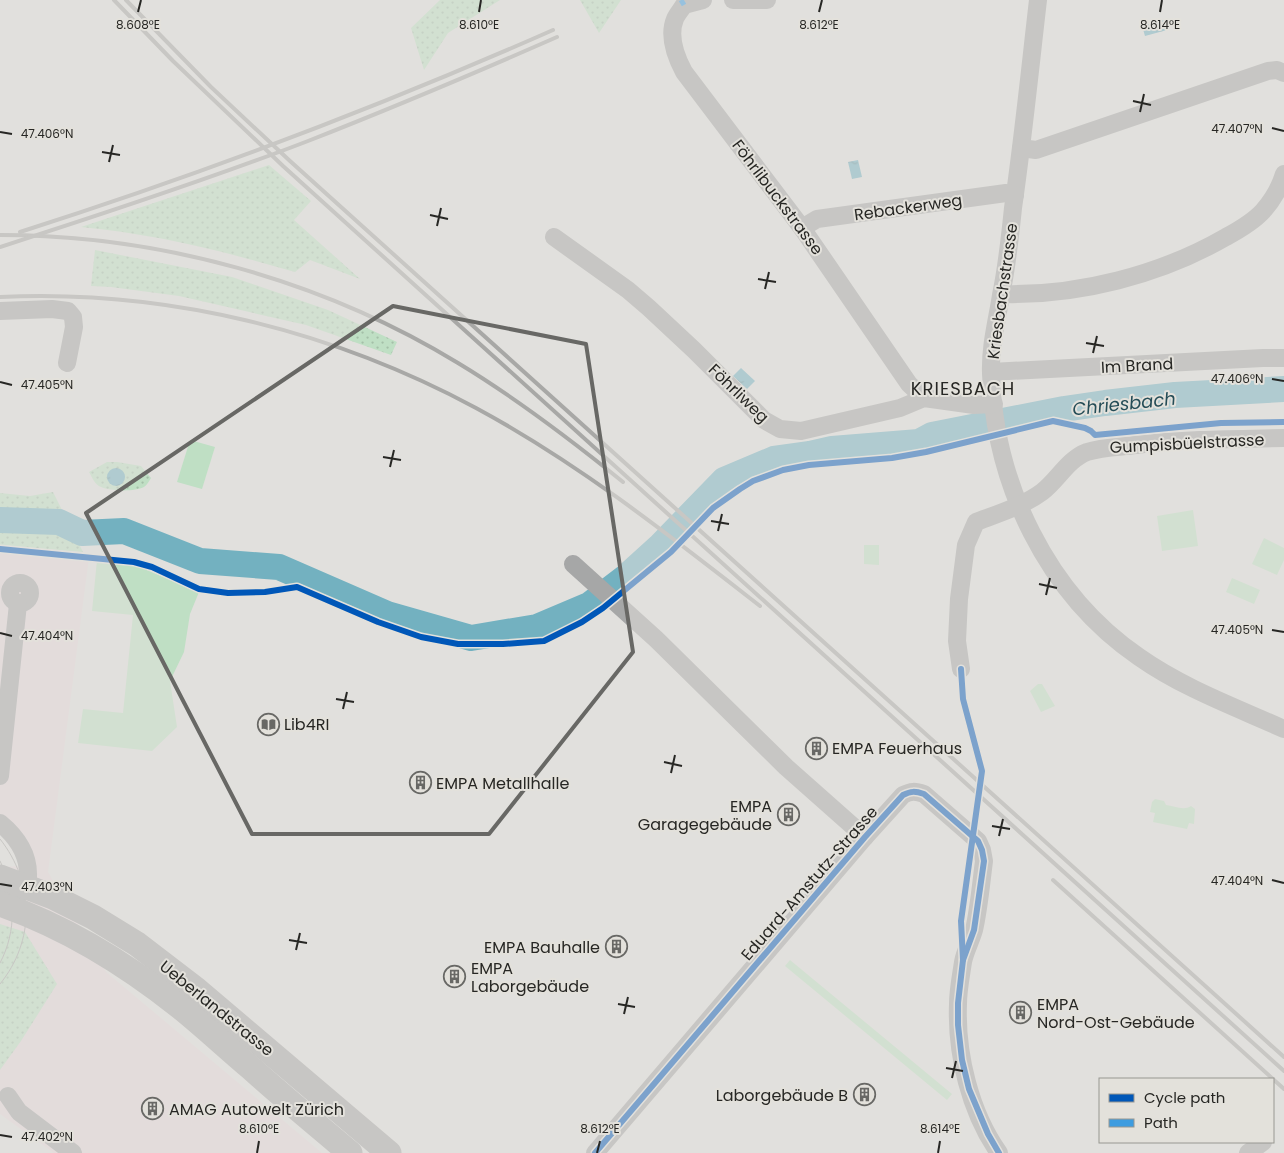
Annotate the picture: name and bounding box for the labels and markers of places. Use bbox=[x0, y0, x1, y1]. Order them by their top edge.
library icon: Lib4RI bbox=[256, 712, 280, 736]
place label: Lib4RI bbox=[284, 713, 329, 736]
building icon: EMPA Feuerhaus bbox=[804, 736, 828, 760]
place label: EMPA Feuerhaus bbox=[832, 737, 962, 760]
building icon: EMPA Metallhalle bbox=[408, 771, 432, 795]
place label: EMPA Metallhalle bbox=[436, 772, 569, 795]
place label: EMPA Garagegebäude bbox=[638, 795, 772, 836]
building icon: EMPA Garagegebäude bbox=[776, 803, 800, 827]
building icon: EMPA Bauhalle bbox=[604, 935, 628, 959]
place label: EMPA Bauhalle bbox=[484, 936, 600, 959]
place label: EMPA Laborgebäude bbox=[471, 957, 589, 998]
building icon: EMPA Laborgebäude bbox=[443, 965, 467, 989]
place label: EMPA Nord-Ost-Gebäude bbox=[1037, 993, 1195, 1034]
building icon: EMPA Nord-Ost-Gebäude bbox=[1009, 1001, 1033, 1025]
building icon: Laborgebäude B bbox=[852, 1083, 876, 1107]
place label: Laborgebäude B bbox=[716, 1084, 848, 1107]
building icon: AMAG Autowelt Zürich bbox=[141, 1097, 165, 1121]
place label: AMAG Autowelt Zürich bbox=[169, 1098, 344, 1121]

